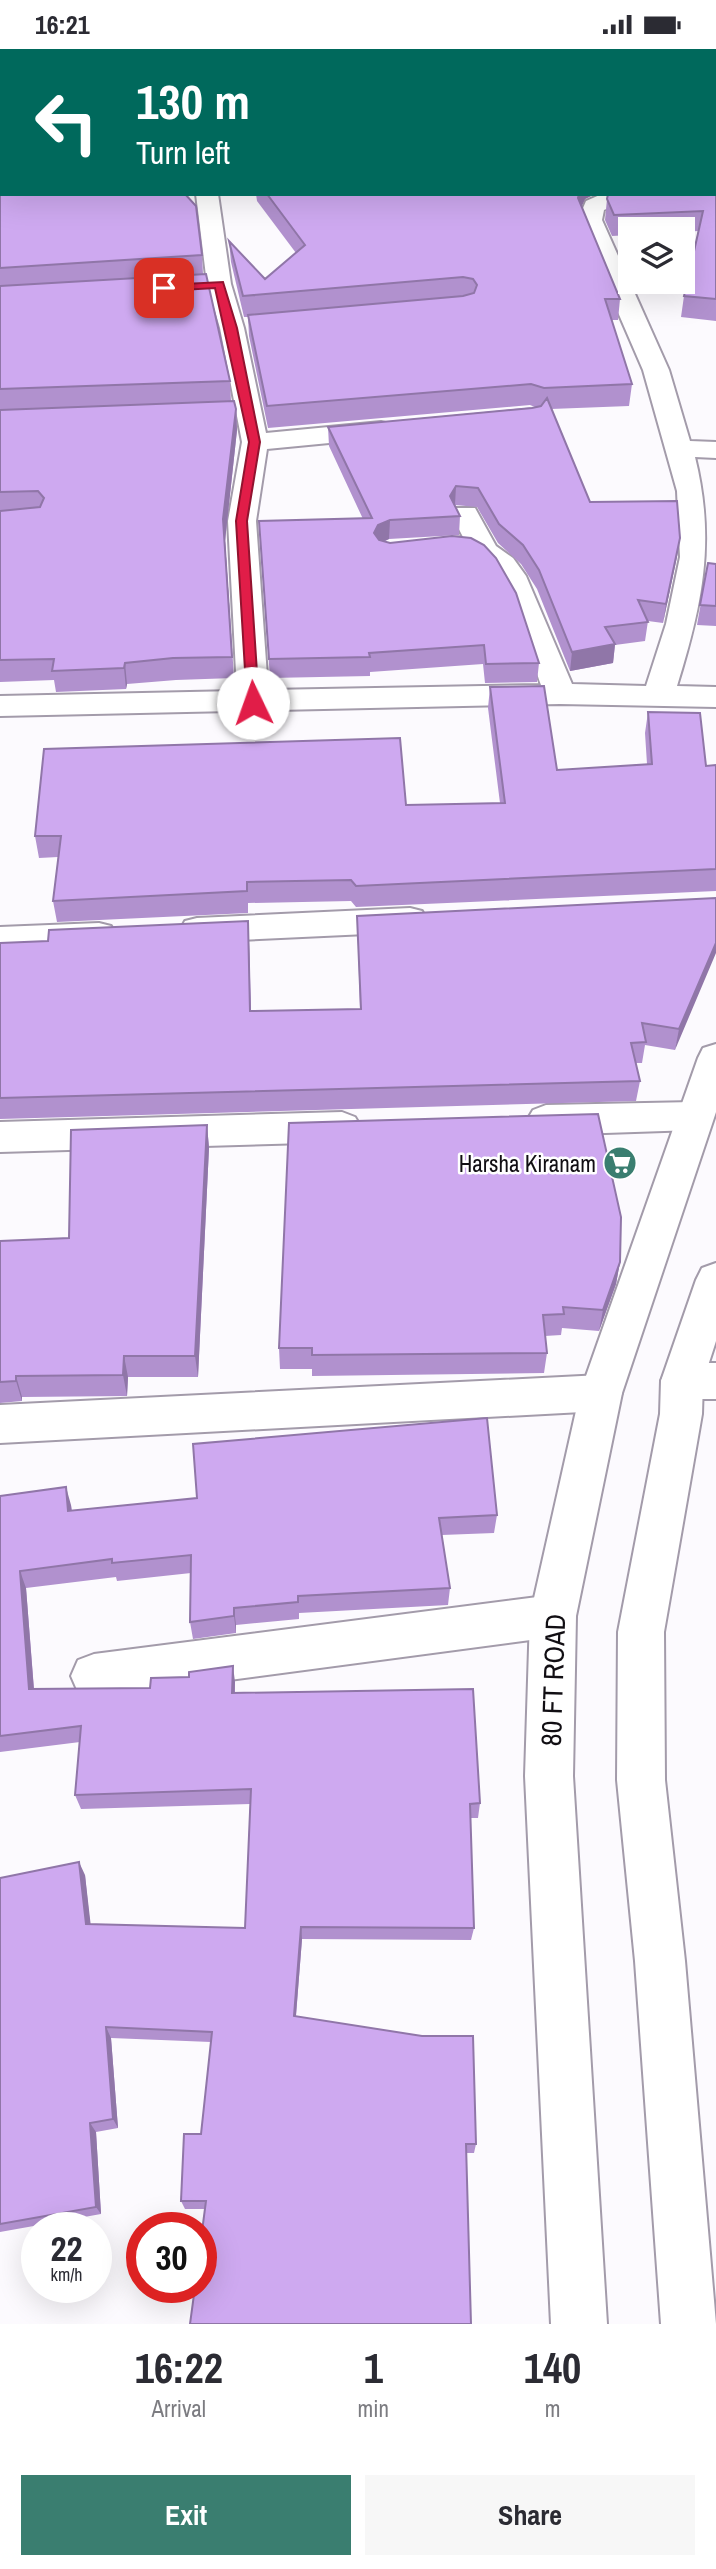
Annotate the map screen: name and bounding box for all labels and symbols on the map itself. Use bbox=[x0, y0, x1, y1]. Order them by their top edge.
pin bbox=[134, 258, 194, 318]
position arrow bbox=[216, 666, 290, 740]
supermarket icon: Harsha Kiranam bbox=[601, 1144, 639, 1182]
place label: Harsha Kiranam bbox=[459, 1148, 596, 1179]
street label: 80 FT ROAD bbox=[532, 1613, 574, 1747]
speed limit sign: 30 bbox=[126, 2212, 217, 2303]

